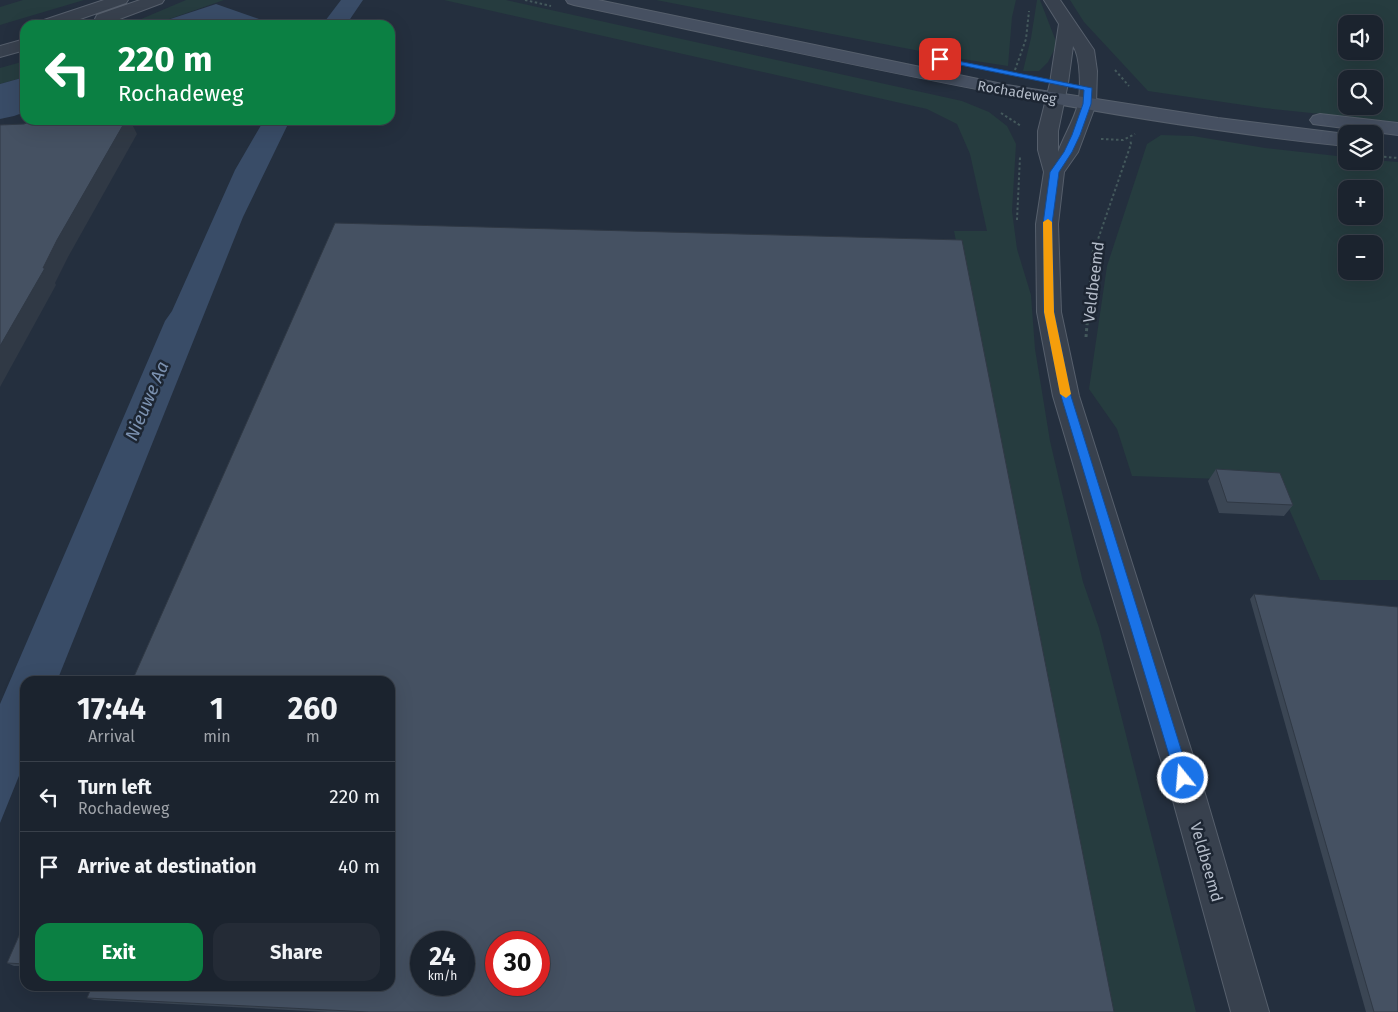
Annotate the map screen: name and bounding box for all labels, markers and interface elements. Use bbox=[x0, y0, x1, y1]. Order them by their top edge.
map controls bbox=[1338, 15, 1383, 280]
button: sound bbox=[1338, 15, 1383, 60]
text: 220 m bbox=[118, 38, 213, 80]
pin bbox=[919, 38, 961, 80]
icon: left bbox=[35, 40, 100, 105]
icon: arrive bbox=[926, 45, 954, 73]
button: search bbox=[1338, 70, 1383, 115]
street label: Rochadeweg bbox=[976, 77, 1058, 108]
text: Rochadeweg bbox=[118, 80, 244, 107]
button: layers bbox=[1338, 125, 1383, 170]
button: + bbox=[1338, 180, 1383, 225]
button: − bbox=[1338, 235, 1383, 280]
street label: Veldbeemd bbox=[1079, 240, 1108, 324]
water label: Nieuwe Aa bbox=[120, 358, 174, 444]
text: 17:44 bbox=[77, 691, 146, 727]
text: 1 bbox=[210, 691, 224, 727]
text: 260 bbox=[288, 691, 338, 727]
text: Arrival bbox=[88, 727, 135, 746]
text: min bbox=[203, 727, 231, 746]
text: m bbox=[306, 727, 320, 746]
position arrow bbox=[1156, 751, 1208, 803]
text: Turn left bbox=[78, 776, 152, 799]
icon: left bbox=[35, 783, 63, 811]
text: 220 m bbox=[329, 785, 380, 808]
text: Rochadeweg bbox=[78, 799, 169, 818]
street label: Veldbeemd bbox=[1186, 820, 1227, 904]
icon: arrive bbox=[35, 853, 63, 881]
text: Arrive at destination bbox=[78, 855, 257, 878]
text: 40 m bbox=[338, 855, 380, 878]
button: Exit bbox=[35, 923, 203, 981]
button: Share bbox=[213, 923, 380, 981]
speed limit sign: 30 bbox=[485, 931, 550, 996]
text: 24 bbox=[429, 942, 456, 972]
text: km/h bbox=[428, 969, 457, 983]

